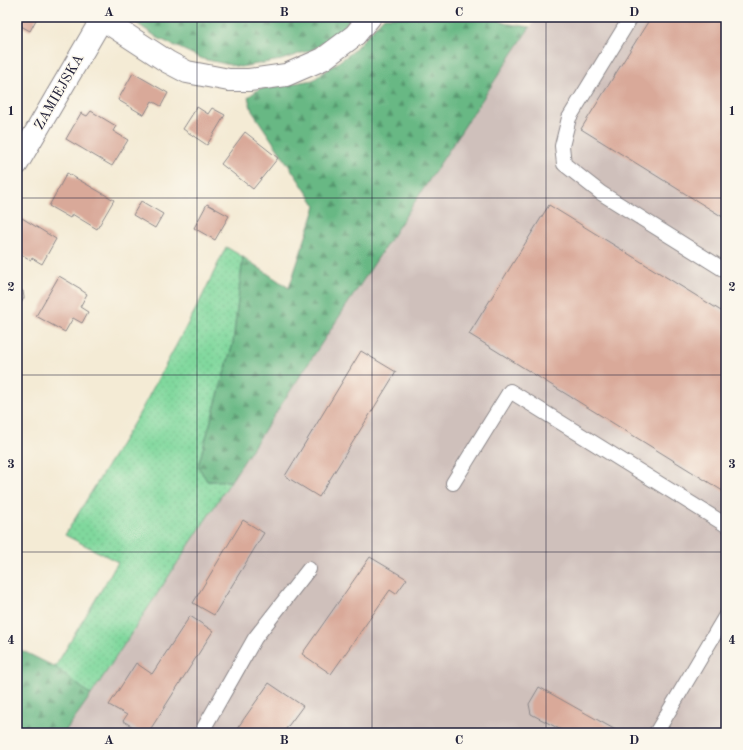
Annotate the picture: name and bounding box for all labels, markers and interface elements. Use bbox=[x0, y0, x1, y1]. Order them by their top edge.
text: A bbox=[104, 6, 114, 19]
text: B bbox=[279, 6, 289, 19]
text: C bbox=[455, 6, 463, 19]
text: D bbox=[629, 6, 639, 19]
street label: ZAMIEJSKA bbox=[32, 52, 86, 132]
text: 1 bbox=[7, 105, 15, 118]
text: 1 bbox=[728, 105, 736, 118]
text: 2 bbox=[7, 281, 15, 294]
text: 2 bbox=[728, 281, 736, 294]
text: 3 bbox=[7, 458, 15, 471]
text: 3 bbox=[728, 458, 736, 471]
text: 4 bbox=[7, 634, 15, 647]
text: 4 bbox=[728, 634, 736, 647]
text: A bbox=[104, 734, 114, 747]
text: B bbox=[279, 734, 289, 747]
text: C bbox=[455, 734, 463, 747]
text: D bbox=[629, 734, 639, 747]

